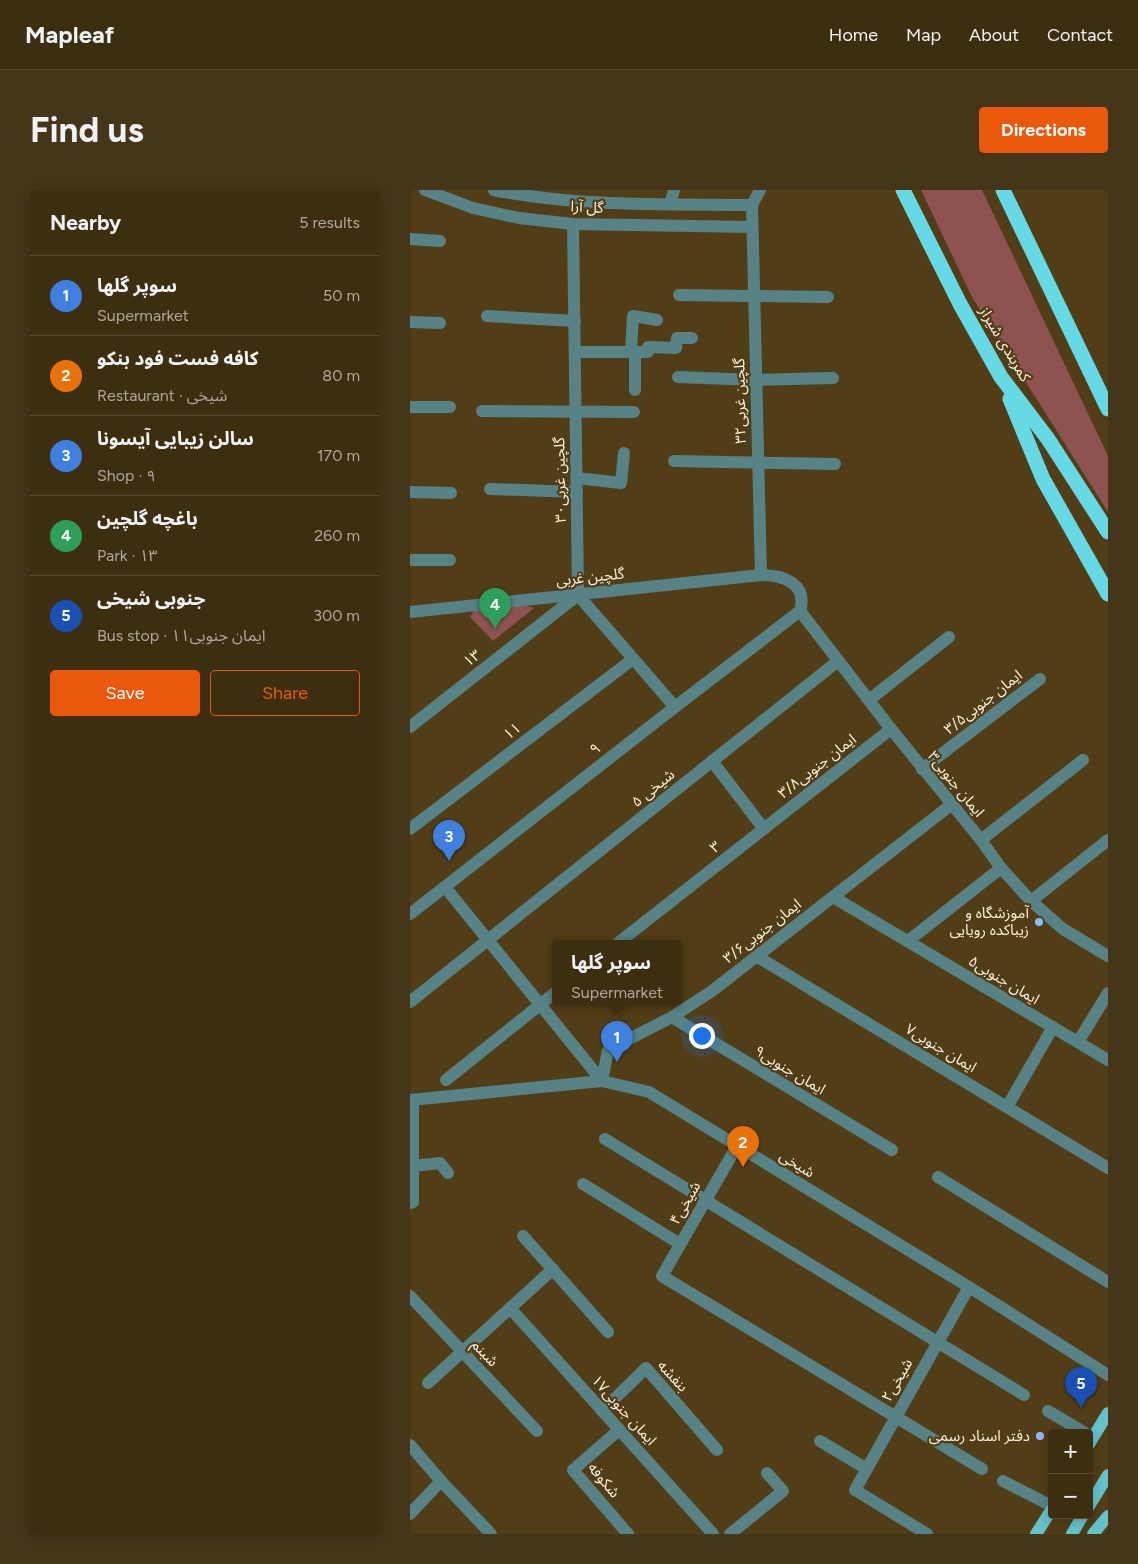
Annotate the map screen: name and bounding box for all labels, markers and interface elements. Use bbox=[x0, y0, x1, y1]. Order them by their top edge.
text: Mapleaf bbox=[25, 20, 114, 49]
text: Home bbox=[829, 24, 878, 46]
text: Map bbox=[906, 24, 941, 46]
text: About bbox=[969, 24, 1019, 46]
text: Contact bbox=[1047, 24, 1113, 46]
button: Directions bbox=[979, 107, 1108, 153]
text: Find us bbox=[30, 109, 144, 151]
street label: گل آرا bbox=[570, 197, 605, 217]
text: Nearby bbox=[50, 210, 121, 235]
text: 5 results bbox=[299, 213, 360, 232]
text: سوپر گلها bbox=[97, 274, 177, 297]
text: 1 bbox=[63, 286, 69, 305]
text: 50 m bbox=[323, 286, 360, 305]
street label: کمربندی شیراز bbox=[975, 302, 1035, 386]
text: Supermarket bbox=[97, 306, 189, 325]
text: کافه فست فود بنکو bbox=[97, 347, 258, 370]
street label: گلچین غربی۳۲ bbox=[730, 357, 751, 444]
text: 2 bbox=[61, 366, 71, 385]
text: 80 m bbox=[322, 366, 360, 385]
text: Restaurant · شیخی bbox=[97, 386, 227, 405]
text: سالن زیبایی آیسونا bbox=[97, 427, 254, 450]
street label: گلچین غربی۳۰ bbox=[550, 436, 571, 523]
text: 3 bbox=[62, 446, 70, 465]
text: 170 m bbox=[317, 446, 360, 465]
text: Shop · ۹ bbox=[97, 466, 156, 485]
text: باغچه گلچین bbox=[97, 507, 198, 530]
text: 4 bbox=[61, 526, 71, 545]
text: 260 m bbox=[314, 526, 360, 545]
text: Park · ۱۳ bbox=[97, 546, 158, 565]
street label: گلچین غربی bbox=[555, 564, 626, 591]
text: جنوبی شیخی bbox=[97, 587, 205, 610]
pin: 4 bbox=[479, 588, 511, 629]
text: 5 bbox=[61, 606, 71, 625]
text: 300 m bbox=[313, 606, 360, 625]
text: Bus stop · ایمان جنوبی۱۱ bbox=[97, 626, 266, 645]
street label: ۱۳ bbox=[460, 645, 485, 670]
street label: ایمان جنوبی۳/۵ bbox=[940, 666, 1026, 738]
button: Save bbox=[50, 670, 200, 716]
button: Share bbox=[210, 670, 360, 716]
street label: ۱۱ bbox=[500, 719, 524, 743]
street label: ایمان جنوبی۳/۸ bbox=[774, 730, 860, 802]
street label: ۹ bbox=[586, 739, 604, 759]
street label: ایمان جنوبی۳ bbox=[924, 747, 988, 821]
street label: شیخی ۵ bbox=[628, 765, 678, 811]
pin: 3 bbox=[433, 820, 465, 861]
street label: ۳ bbox=[706, 837, 724, 857]
street label: ایمان جنوبی۳/۶ bbox=[719, 895, 805, 967]
place label: آموزشگاه و زیباکده رویایی bbox=[949, 904, 1030, 939]
marker: آموزشگاه و زیباکده رویایی bbox=[1033, 916, 1045, 928]
popup bbox=[552, 940, 682, 1005]
text: سوپر گلها bbox=[571, 951, 651, 974]
street label: ایمان جنوبی۵ bbox=[965, 952, 1043, 1008]
text: Supermarket bbox=[571, 983, 663, 1002]
street label: ایمان جنوبی۷ bbox=[902, 1020, 980, 1076]
pin: 1 bbox=[601, 1021, 633, 1062]
your location bbox=[689, 1023, 715, 1049]
street label: ایمان جنوبی۹ bbox=[751, 1042, 829, 1098]
pin: 2 bbox=[727, 1126, 759, 1167]
street label: شیخی bbox=[776, 1147, 818, 1182]
street label: شیخی۴ bbox=[666, 1178, 705, 1228]
street label: شبنم bbox=[466, 1336, 502, 1372]
street label: شیخی۲ bbox=[878, 1355, 917, 1405]
street label: بنفشه bbox=[654, 1356, 692, 1396]
pin: 5 bbox=[1065, 1367, 1097, 1408]
street label: ایمان جنوبی۱۷ bbox=[588, 1371, 660, 1449]
place label: دفتر اسناد رسمی bbox=[929, 1427, 1030, 1445]
map controls bbox=[1048, 1429, 1093, 1519]
button: + bbox=[1048, 1429, 1093, 1474]
marker: دفتر اسناد رسمی bbox=[1034, 1430, 1046, 1442]
street label: شکوفه bbox=[584, 1459, 624, 1501]
button: − bbox=[1048, 1474, 1093, 1519]

